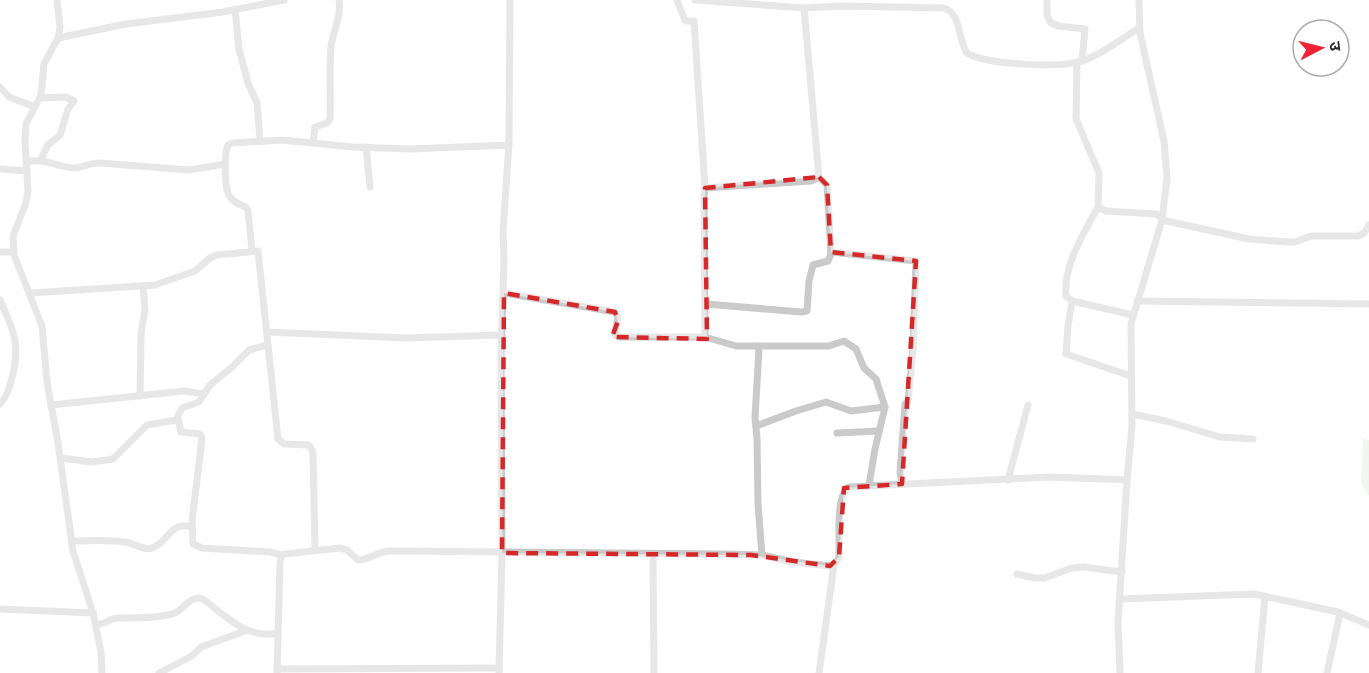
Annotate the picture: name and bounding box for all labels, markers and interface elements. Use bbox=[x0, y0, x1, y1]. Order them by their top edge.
north arrow bbox=[1291, 18, 1351, 78]
text: उ bbox=[1325, 40, 1346, 53]

